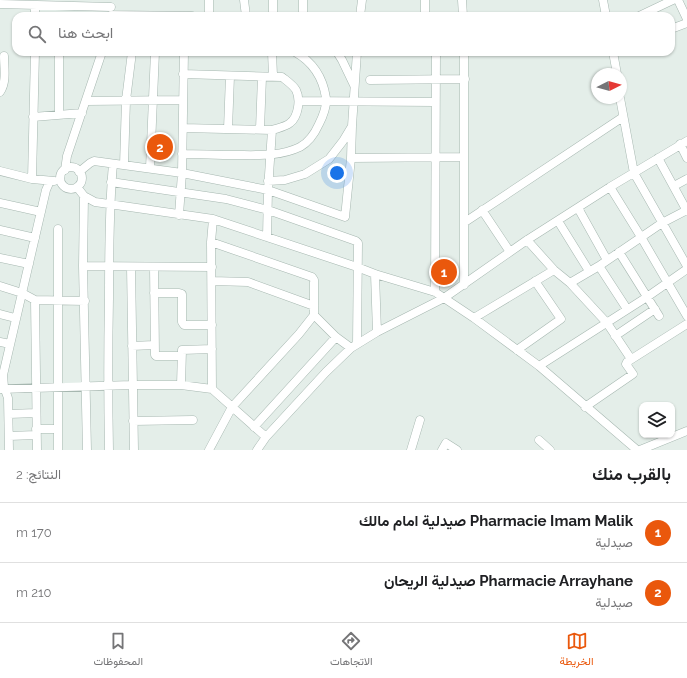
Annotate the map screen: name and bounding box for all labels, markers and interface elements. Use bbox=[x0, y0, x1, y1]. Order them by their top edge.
search box bbox=[12, 12, 675, 56]
icon: search bbox=[26, 23, 48, 45]
text: ابحث هنا bbox=[58, 24, 113, 42]
north arrow bbox=[591, 68, 627, 104]
pin: 2 bbox=[147, 132, 173, 162]
your location bbox=[327, 163, 347, 183]
pin: 1 bbox=[431, 257, 457, 287]
map controls bbox=[639, 402, 675, 438]
button: layers bbox=[639, 402, 675, 438]
text: بالقرب منك bbox=[592, 464, 671, 484]
text: النتائج: 2 bbox=[16, 467, 61, 482]
text: Pharmacie Imam Malik صيدلية امام مالك bbox=[359, 512, 633, 530]
text: 170 m bbox=[16, 525, 52, 540]
text: 1 bbox=[655, 525, 661, 540]
text: صيدلية bbox=[595, 535, 633, 550]
text: Pharmacie Arrayhane صيدلية الريحان bbox=[384, 572, 633, 590]
text: 210 m bbox=[16, 585, 52, 600]
text: 2 bbox=[654, 585, 662, 600]
text: صيدلية bbox=[595, 595, 633, 610]
tab: المحفوظات bbox=[93, 630, 143, 671]
tab: الاتجاهات bbox=[330, 630, 373, 671]
tab: الخريطة bbox=[560, 630, 594, 671]

